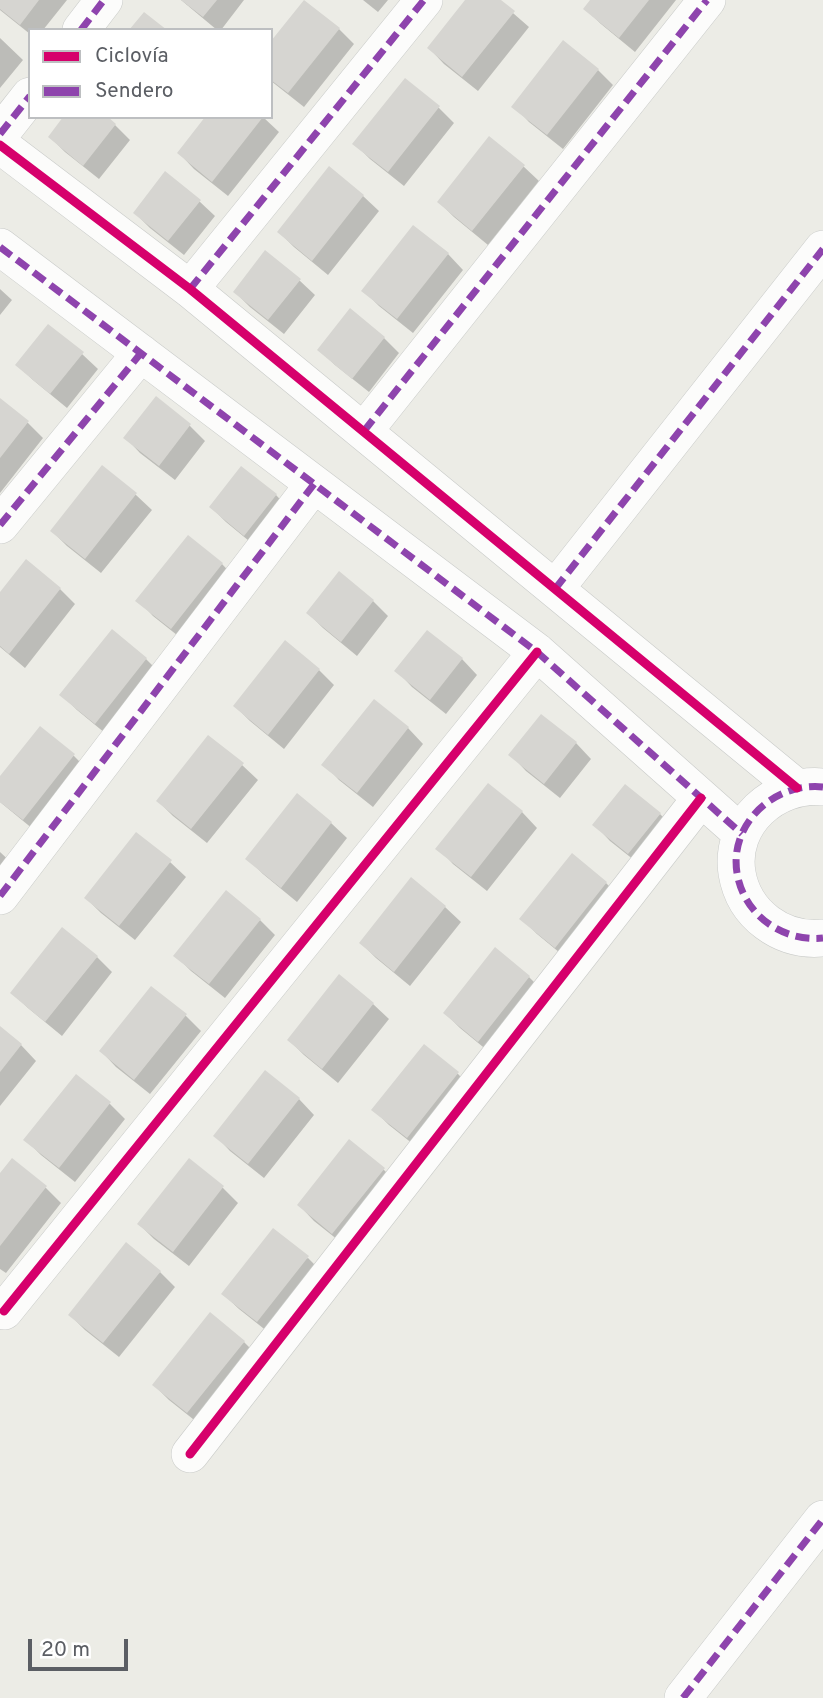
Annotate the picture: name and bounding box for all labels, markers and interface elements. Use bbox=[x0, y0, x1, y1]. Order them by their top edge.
legend bbox=[28, 28, 273, 119]
text: Ciclovía bbox=[95, 43, 169, 70]
text: Sendero bbox=[95, 78, 174, 105]
scale bar bbox=[32, 1624, 131, 1668]
text: 20 m bbox=[41, 1637, 90, 1664]

